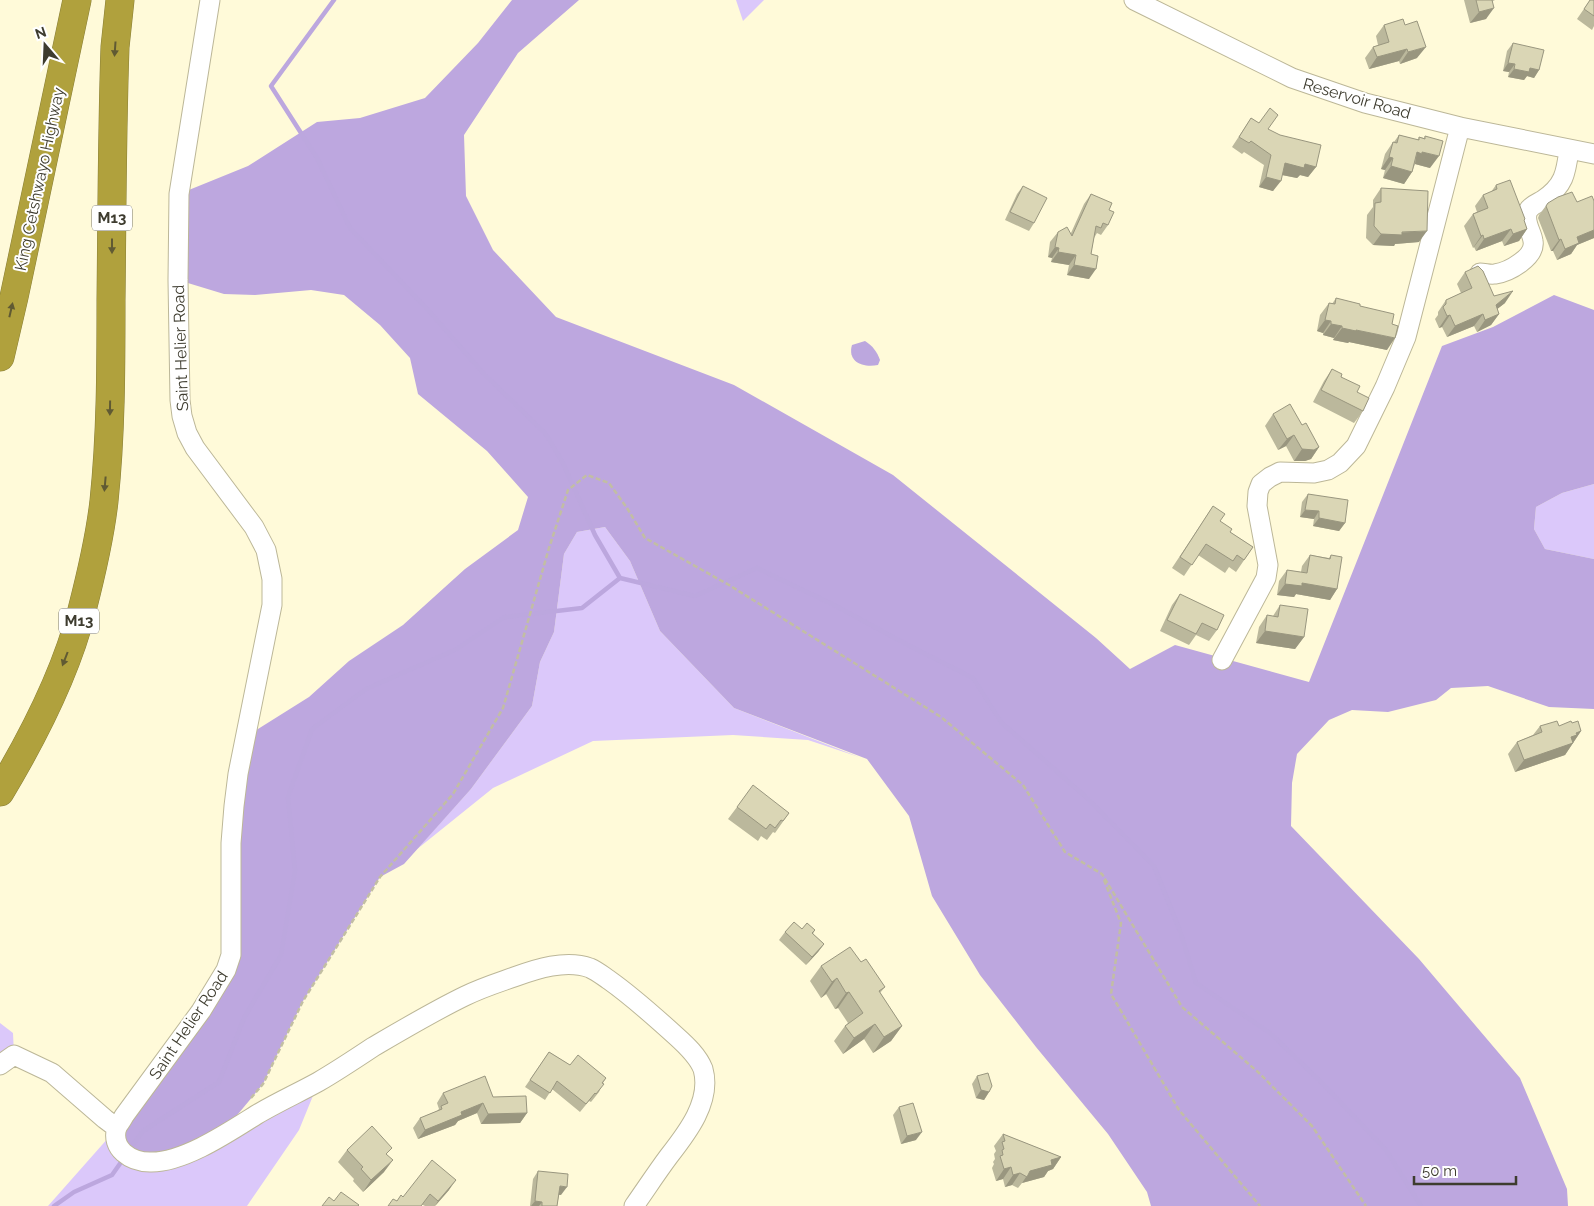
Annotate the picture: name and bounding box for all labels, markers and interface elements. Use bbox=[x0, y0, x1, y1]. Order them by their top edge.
north arrow bbox=[20, 20, 70, 70]
text: N bbox=[33, 23, 48, 42]
one-way arrow bbox=[110, 41, 118, 57]
street label: Reservoir Road bbox=[1301, 74, 1413, 123]
street label: King Cetshwayo Highway bbox=[11, 85, 68, 273]
road number: M13 bbox=[92, 206, 132, 230]
one-way arrow bbox=[108, 238, 116, 254]
street label: Saint Helier Road bbox=[169, 284, 192, 412]
one-way arrow bbox=[7, 302, 15, 317]
one-way arrow bbox=[105, 401, 113, 417]
one-way arrow bbox=[101, 476, 109, 492]
road number: M13 bbox=[59, 608, 99, 634]
one-way arrow bbox=[61, 652, 69, 666]
street label: Saint Helier Road bbox=[145, 967, 232, 1083]
scale bar bbox=[1414, 1154, 1516, 1186]
text: 50 m bbox=[1422, 1162, 1457, 1180]

